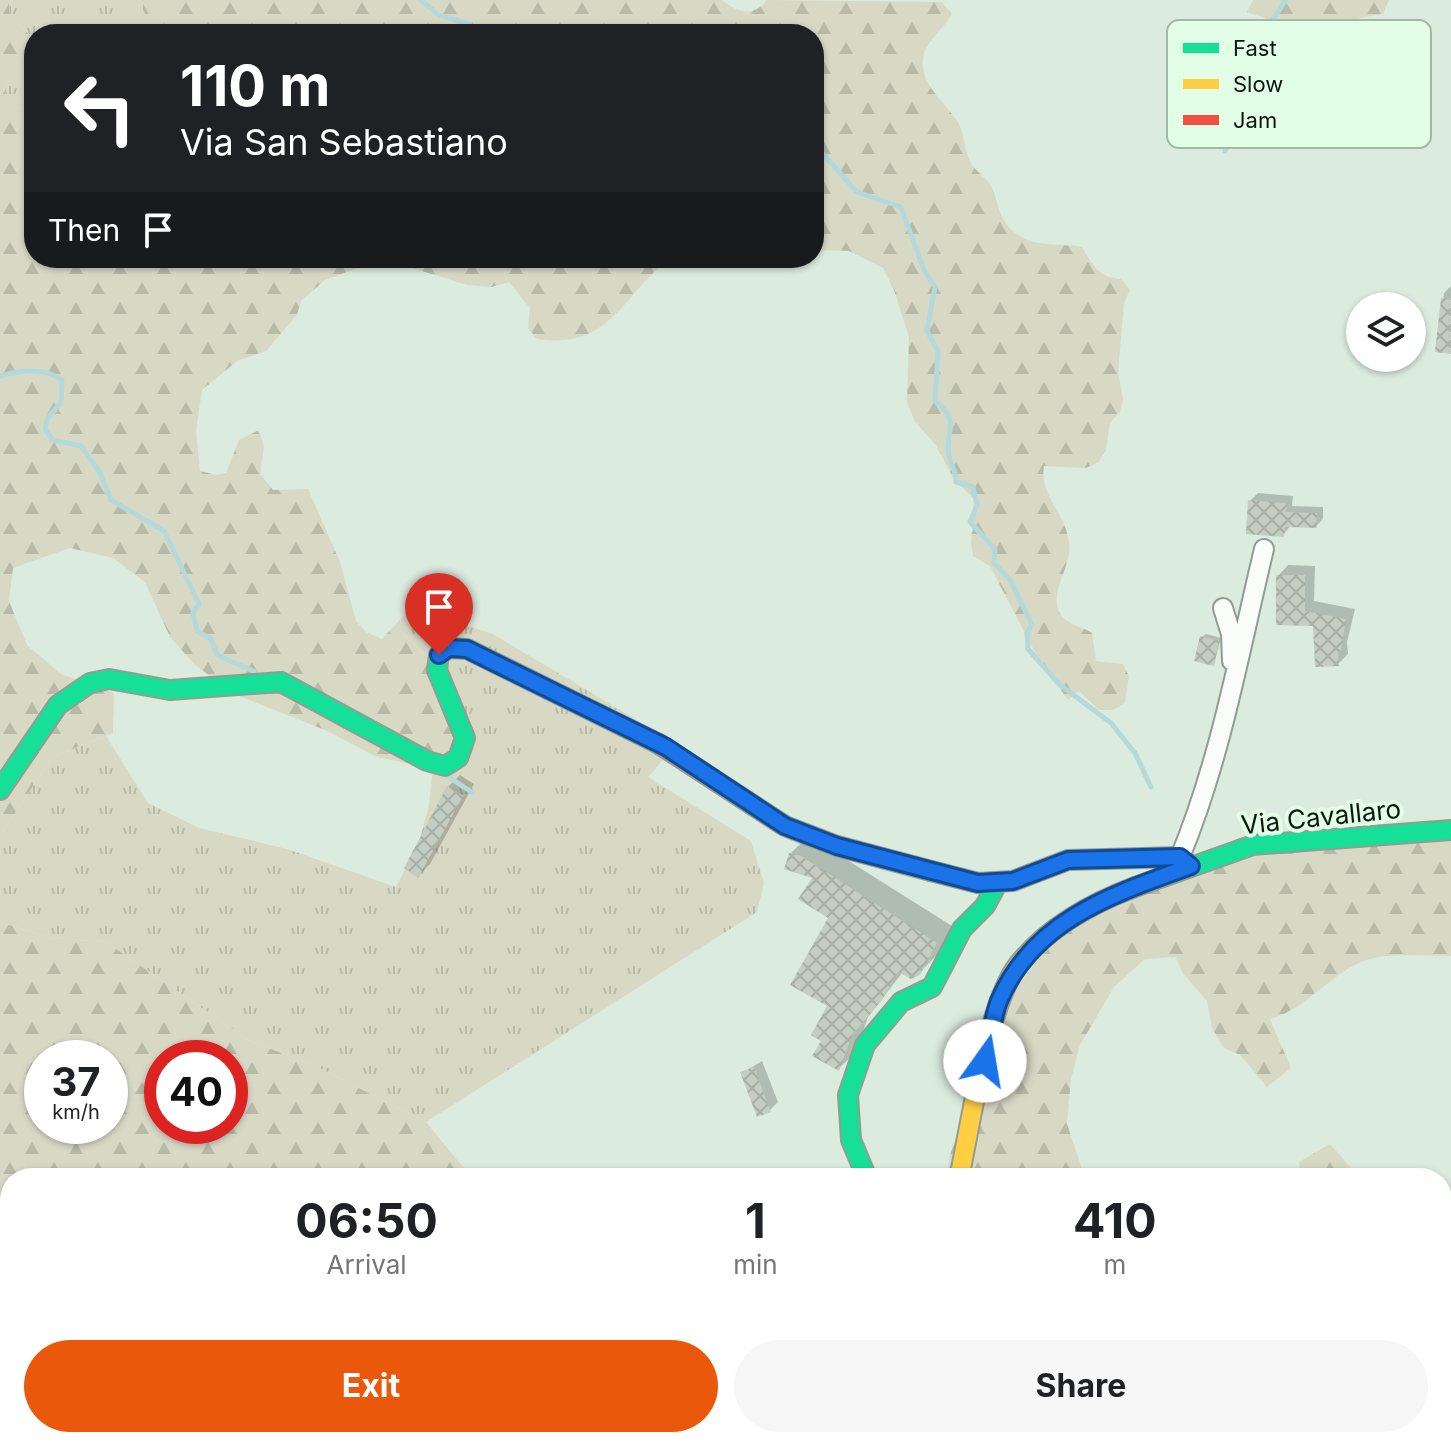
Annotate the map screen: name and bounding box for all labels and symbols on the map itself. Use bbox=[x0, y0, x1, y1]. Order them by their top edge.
legend bbox=[1167, 20, 1431, 148]
text: Fast bbox=[1233, 35, 1277, 61]
text: Slow bbox=[1233, 71, 1283, 97]
text: Jam bbox=[1233, 107, 1277, 133]
pin bbox=[405, 573, 473, 655]
street label: Via Cavallaro bbox=[1239, 793, 1402, 840]
position arrow bbox=[943, 1019, 1027, 1103]
speed limit sign: 40 bbox=[144, 1040, 248, 1144]

